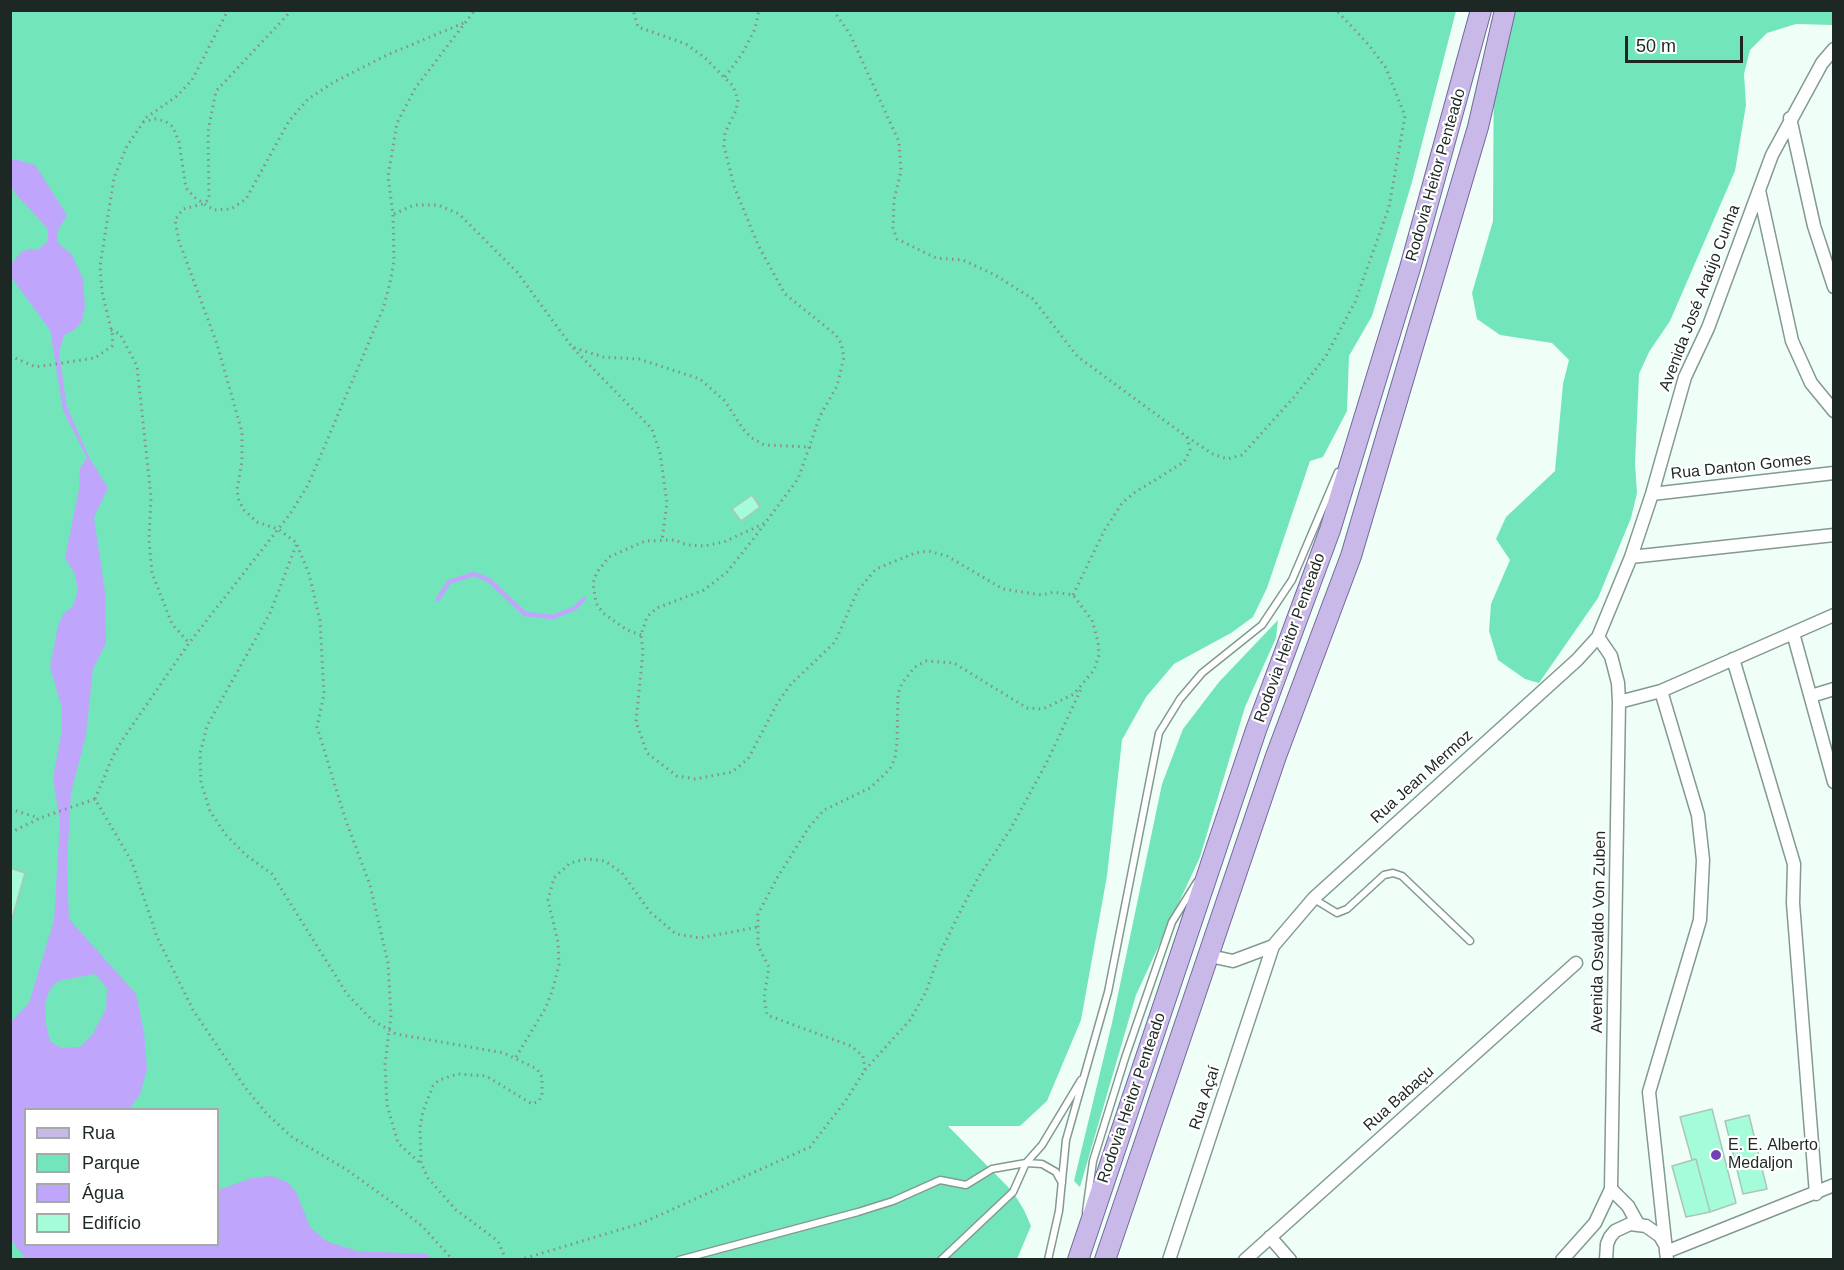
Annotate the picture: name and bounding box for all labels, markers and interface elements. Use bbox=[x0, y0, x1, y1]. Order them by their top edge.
scale bar bbox=[1628, 24, 1746, 62]
text: 50 m bbox=[1636, 36, 1676, 56]
street label: Rodovia Heitor Penteado bbox=[1402, 86, 1470, 264]
street label: Avenida José Araújo Cunha bbox=[1656, 202, 1744, 394]
street label: Rua Danton Gomes bbox=[1670, 450, 1812, 484]
street label: Rodovia Heitor Penteado bbox=[1250, 551, 1330, 725]
street label: Rua Jean Mermoz bbox=[1367, 726, 1477, 828]
street label: Avenida Osvaldo Von Zuben bbox=[1588, 831, 1610, 1033]
street label: Rodovia Heitor Penteado bbox=[1094, 1010, 1170, 1186]
street label: Rua Babaçu bbox=[1360, 1062, 1438, 1136]
street label: Rua Açaí bbox=[1186, 1064, 1224, 1132]
legend bbox=[24, 1108, 219, 1246]
text: Rua bbox=[82, 1123, 115, 1143]
place label: E. E. Alberto Medaljon bbox=[1728, 1136, 1818, 1174]
marker: E. E. Alberto Medaljon bbox=[1709, 1148, 1723, 1162]
text: Parque bbox=[82, 1153, 140, 1173]
text: Água bbox=[82, 1183, 124, 1203]
text: Edifício bbox=[82, 1213, 141, 1233]

